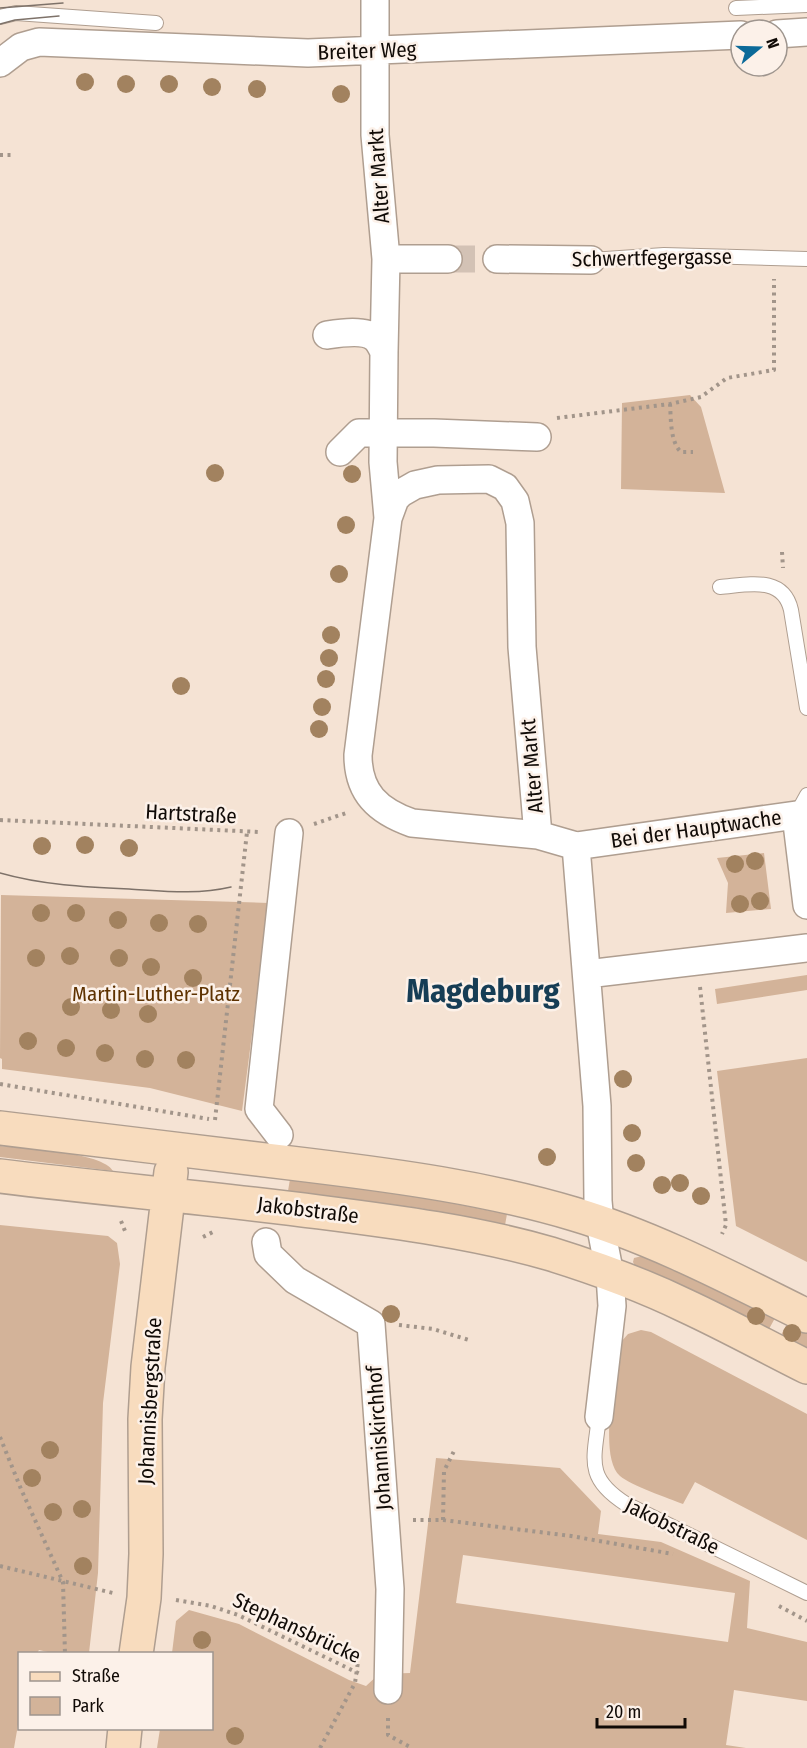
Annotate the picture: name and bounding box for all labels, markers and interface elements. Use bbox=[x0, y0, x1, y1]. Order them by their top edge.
north arrow bbox=[729, 18, 789, 78]
street label: Breiter Weg bbox=[317, 36, 417, 66]
text: N bbox=[762, 36, 783, 51]
street label: Alter Markt bbox=[363, 128, 395, 224]
street label: Schwertfegergasse bbox=[572, 244, 732, 272]
street label: Alter Markt bbox=[515, 717, 549, 814]
street label: Hartstraße bbox=[145, 799, 237, 829]
street label: Bei der Hauptwache bbox=[609, 804, 783, 854]
district label: Magdeburg bbox=[406, 971, 560, 1011]
park label: Martin-Luther-Platz bbox=[72, 981, 240, 1007]
street label: Jakobstraße bbox=[256, 1191, 360, 1229]
street label: Johannisbergstraße bbox=[133, 1317, 167, 1485]
street label: Johanniskirchhof bbox=[361, 1363, 397, 1511]
street label: Jakobstraße bbox=[620, 1492, 724, 1560]
street label: Stephansbrücke bbox=[229, 1587, 365, 1669]
legend bbox=[18, 1652, 213, 1730]
text: Straße bbox=[72, 1665, 120, 1687]
scale bar bbox=[597, 1691, 686, 1729]
text: Park bbox=[72, 1695, 105, 1717]
text: 20 m bbox=[606, 1701, 641, 1723]

